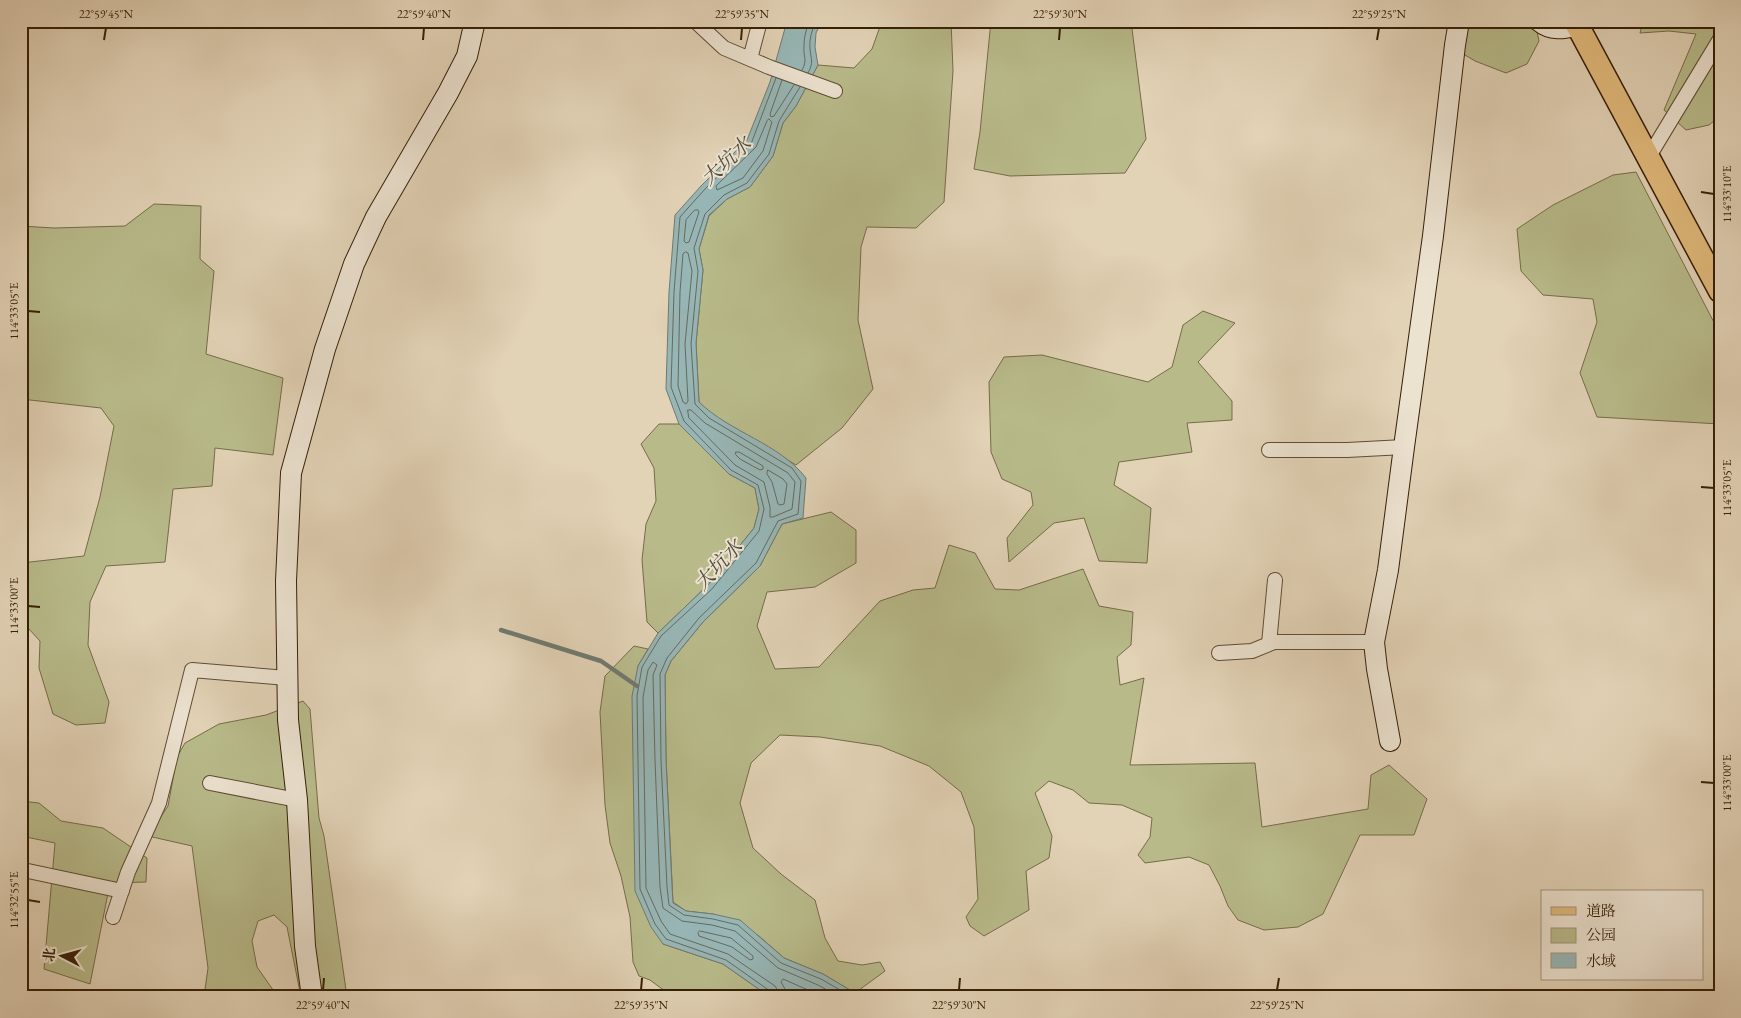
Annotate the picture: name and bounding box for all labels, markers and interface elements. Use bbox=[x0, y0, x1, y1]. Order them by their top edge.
text: 22°59'45"N bbox=[79, 6, 133, 22]
text: 22°59'40"N bbox=[397, 6, 451, 22]
text: 22°59'35"N bbox=[715, 6, 769, 22]
text: 22°59'30"N bbox=[1033, 6, 1087, 22]
text: 22°59'25"N bbox=[1352, 6, 1406, 22]
water label: 大坑水 bbox=[695, 130, 758, 191]
text: 114°33'10"E bbox=[1719, 165, 1735, 222]
text: 114°33'05"E bbox=[6, 282, 22, 339]
text: 114°33'05"E bbox=[1719, 459, 1735, 516]
water label: 大坑水 bbox=[688, 533, 749, 596]
text: 114°33'00"E bbox=[6, 577, 22, 634]
text: 114°33'00"E bbox=[1719, 754, 1735, 811]
text: 114°32'55"E bbox=[6, 871, 22, 928]
legend bbox=[1541, 890, 1704, 980]
text: 道路 bbox=[1586, 901, 1616, 920]
text: 公园 bbox=[1586, 925, 1616, 944]
north arrow bbox=[38, 930, 88, 980]
text: 北 bbox=[39, 947, 59, 963]
text: 水域 bbox=[1586, 951, 1616, 970]
text: 22°59'40"N bbox=[296, 997, 350, 1013]
text: 22°59'35"N bbox=[614, 997, 668, 1013]
text: 22°59'30"N bbox=[932, 997, 986, 1013]
text: 22°59'25"N bbox=[1250, 997, 1304, 1013]

